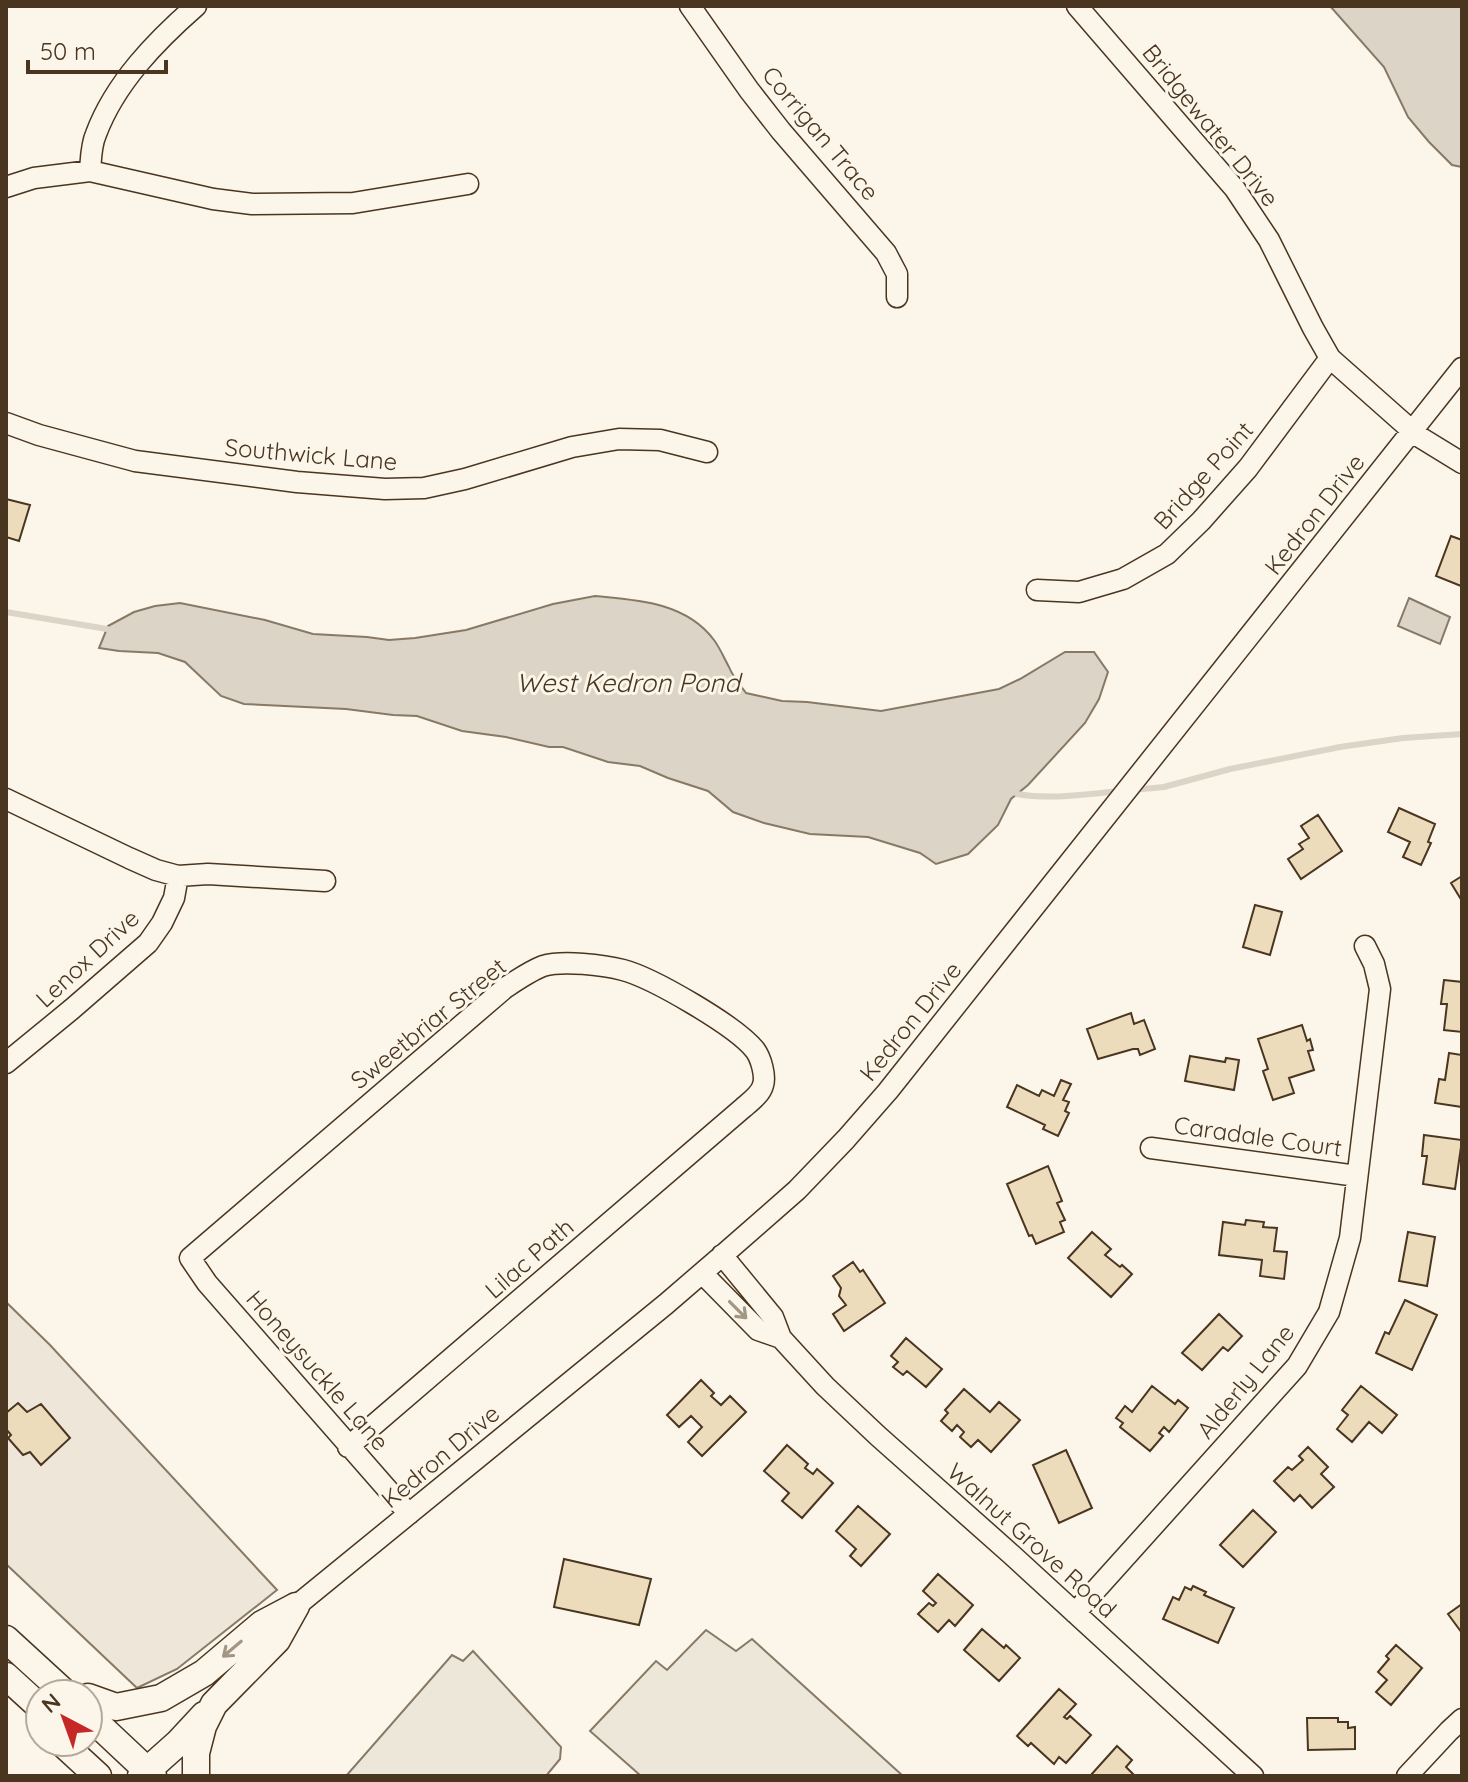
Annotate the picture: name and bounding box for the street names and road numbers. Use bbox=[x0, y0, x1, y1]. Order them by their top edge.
street label: Bridgewater Drive bbox=[1136, 38, 1286, 212]
street label: Corrigan Trace bbox=[756, 60, 886, 206]
street label: Bridge Point bbox=[1147, 415, 1259, 535]
street label: Southwick Lane bbox=[223, 432, 399, 476]
street label: Kedron Drive bbox=[1257, 448, 1371, 580]
street label: Lenox Drive bbox=[29, 903, 145, 1013]
street label: Sweetbriar Street bbox=[344, 951, 512, 1095]
street label: Kedron Drive bbox=[853, 955, 967, 1087]
street label: Caradale Court bbox=[1172, 1109, 1344, 1163]
street label: Lilac Path bbox=[479, 1211, 579, 1305]
street label: Honeysuckle Lane bbox=[240, 1284, 396, 1456]
street label: Alderly Lane bbox=[1190, 1318, 1300, 1444]
street label: Kedron Drive bbox=[375, 1398, 505, 1514]
street label: Walnut Grove Road bbox=[941, 1456, 1123, 1624]

